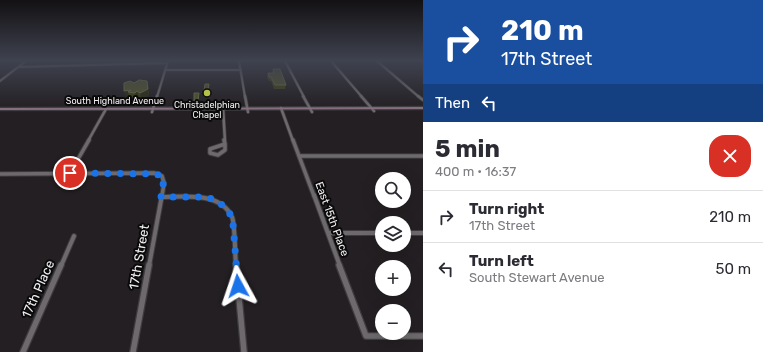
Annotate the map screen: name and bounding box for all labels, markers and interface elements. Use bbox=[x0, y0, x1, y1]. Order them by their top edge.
text: 210 m bbox=[501, 14, 584, 47]
icon: right bbox=[435, 16, 487, 68]
text: 17th Street bbox=[501, 48, 592, 70]
marker: Christadelphian Chapel bbox=[202, 88, 212, 98]
icon: left bbox=[478, 92, 500, 114]
text: Then bbox=[435, 94, 470, 112]
street label: South Highland Avenue bbox=[66, 96, 164, 106]
place label: Christadelphian Chapel bbox=[174, 100, 240, 120]
text: 5 min bbox=[435, 135, 500, 163]
button: close bbox=[709, 135, 751, 177]
pin bbox=[53, 156, 87, 190]
icon: arrive bbox=[59, 162, 81, 184]
text: 400 m · 16:37 bbox=[435, 164, 516, 179]
map controls bbox=[375, 172, 411, 340]
button: search bbox=[375, 172, 411, 208]
street label: East 15th Place bbox=[312, 180, 352, 258]
text: Turn right bbox=[469, 200, 544, 218]
icon: right bbox=[435, 206, 457, 228]
text: 210 m bbox=[709, 208, 751, 226]
button: layers bbox=[375, 216, 411, 252]
text: 17th Street bbox=[469, 218, 535, 233]
street label: 17th Street bbox=[126, 223, 152, 291]
text: Turn left bbox=[469, 252, 534, 270]
street label: 17th Place bbox=[19, 258, 57, 320]
icon: left bbox=[435, 258, 457, 280]
button: + bbox=[375, 260, 411, 296]
text: 50 m bbox=[716, 260, 751, 278]
position arrow bbox=[217, 265, 259, 307]
text: South Stewart Avenue bbox=[469, 270, 605, 285]
button: − bbox=[375, 304, 411, 340]

